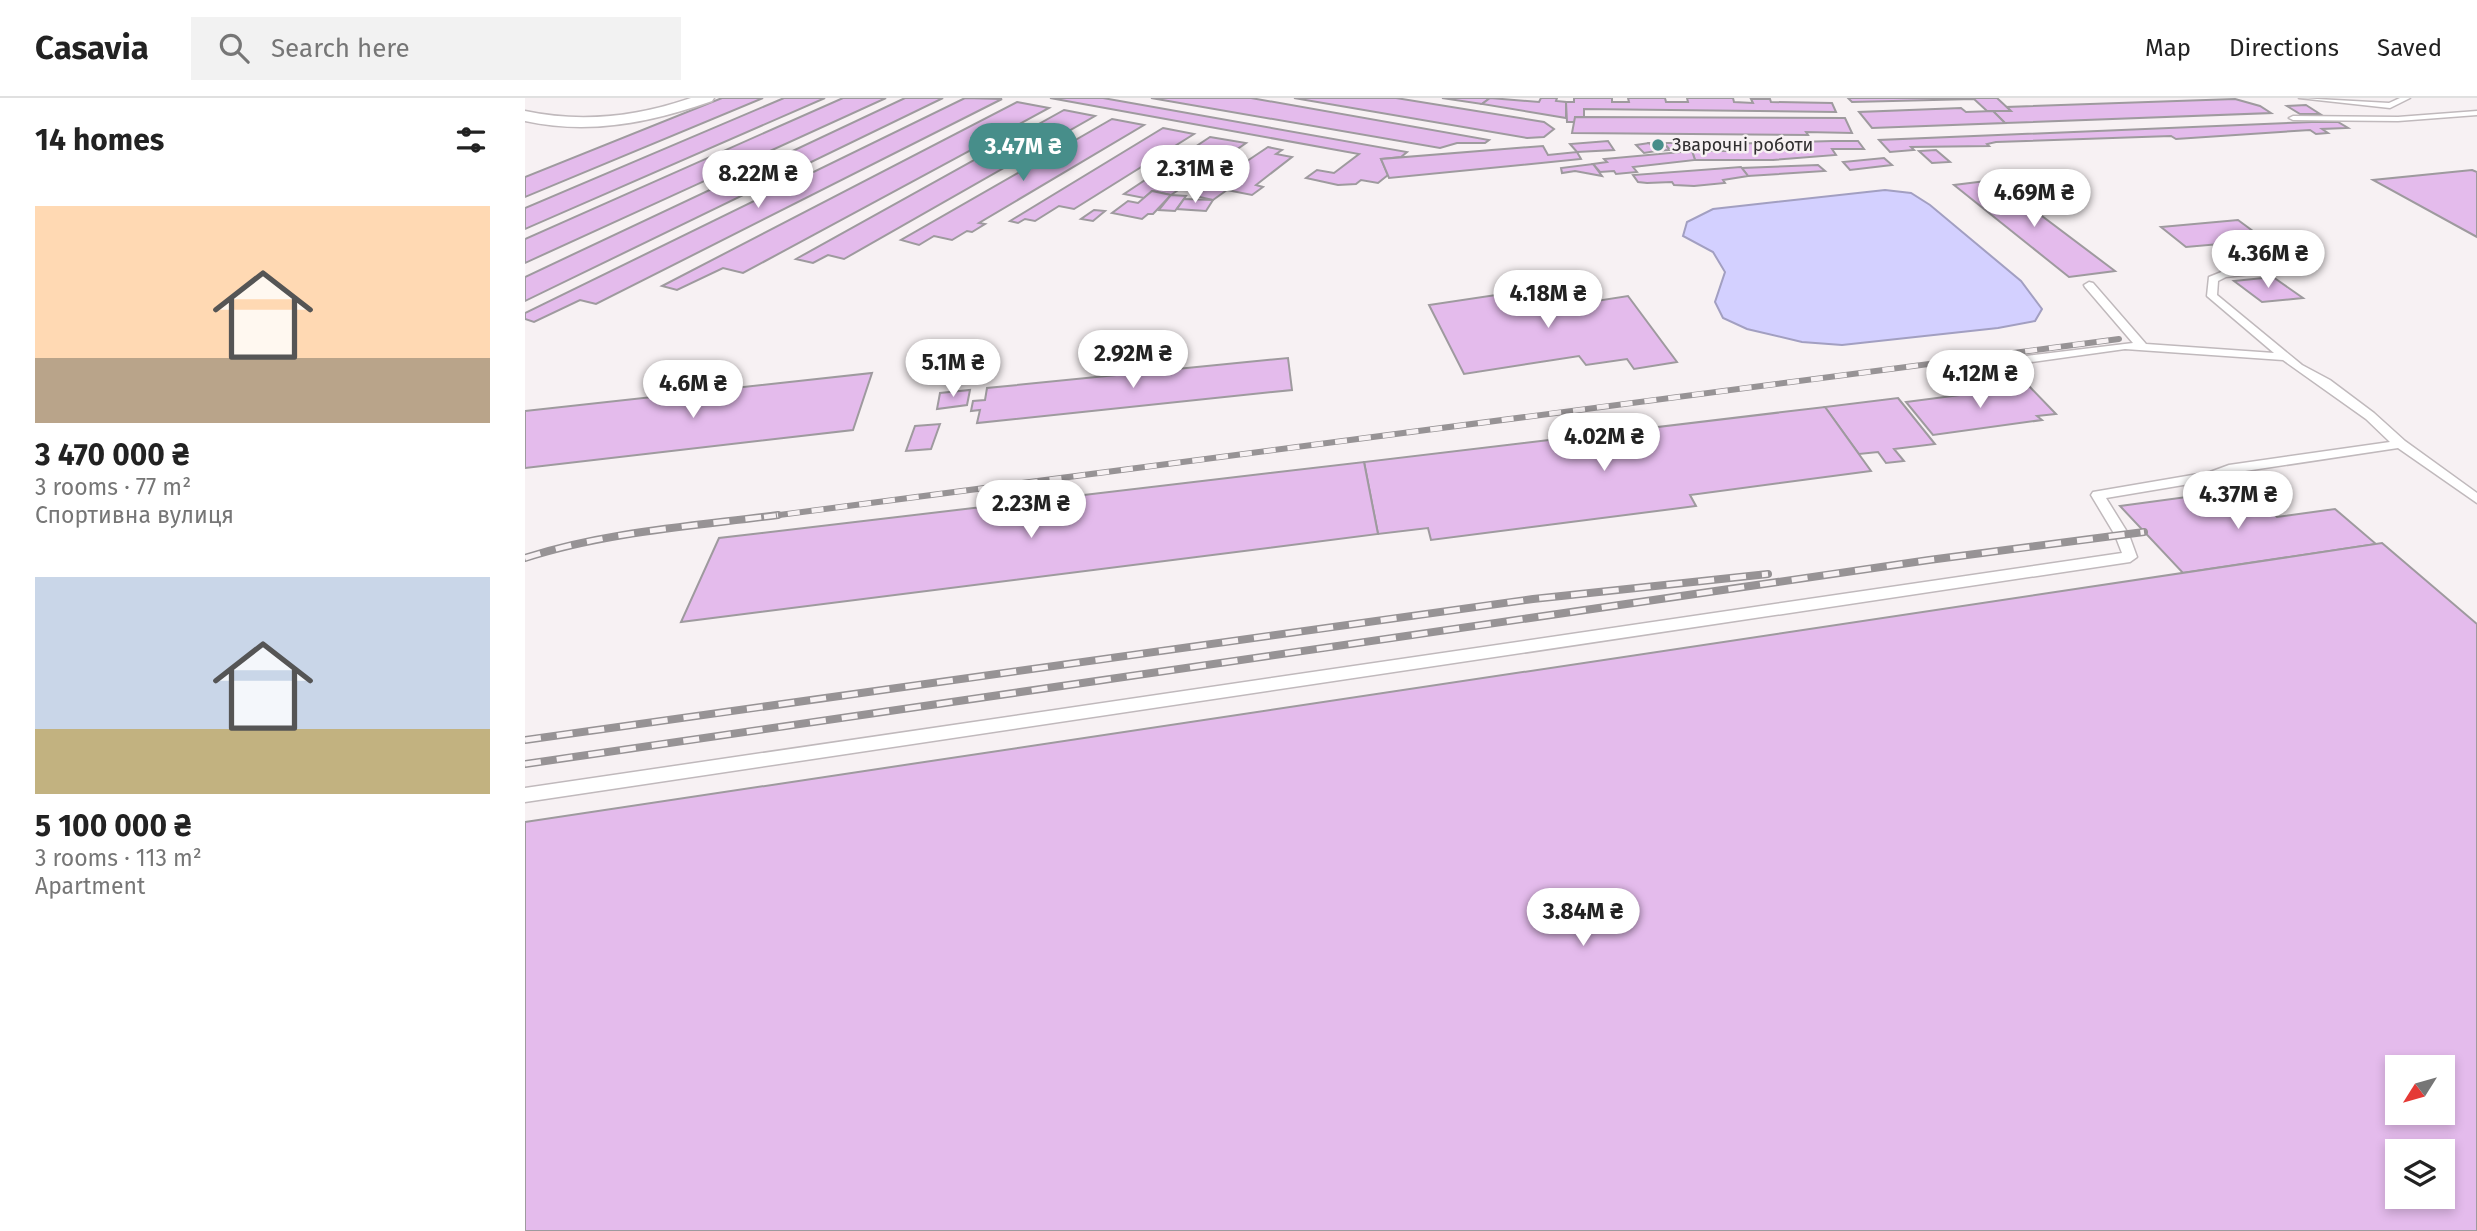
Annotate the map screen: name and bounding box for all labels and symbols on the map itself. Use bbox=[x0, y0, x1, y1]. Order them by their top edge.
pin: 3.47M ₴ bbox=[958, 123, 1088, 183]
place label: Зварочні роботи bbox=[1672, 134, 1813, 156]
marker: Зварочні роботи bbox=[1650, 137, 1666, 153]
pin: 2.31M ₴ bbox=[1130, 146, 1260, 205]
pin: 8.22M ₴ bbox=[693, 150, 823, 210]
pin: 4.69M ₴ bbox=[1969, 170, 2099, 229]
pin: 4.36M ₴ bbox=[2203, 230, 2333, 290]
pin: 4.18M ₴ bbox=[1483, 271, 1613, 330]
pin: 2.92M ₴ bbox=[1068, 330, 1198, 390]
pin: 5.1M ₴ bbox=[896, 340, 1010, 399]
pin: 4.12M ₴ bbox=[1915, 350, 2045, 410]
pin: 4.6M ₴ bbox=[636, 360, 750, 420]
pin: 4.02M ₴ bbox=[1539, 414, 1669, 473]
pin: 4.37M ₴ bbox=[2173, 472, 2303, 531]
pin: 2.23M ₴ bbox=[966, 480, 1096, 540]
pin: 3.84M ₴ bbox=[1518, 888, 1648, 948]
north arrow bbox=[2385, 1055, 2455, 1125]

